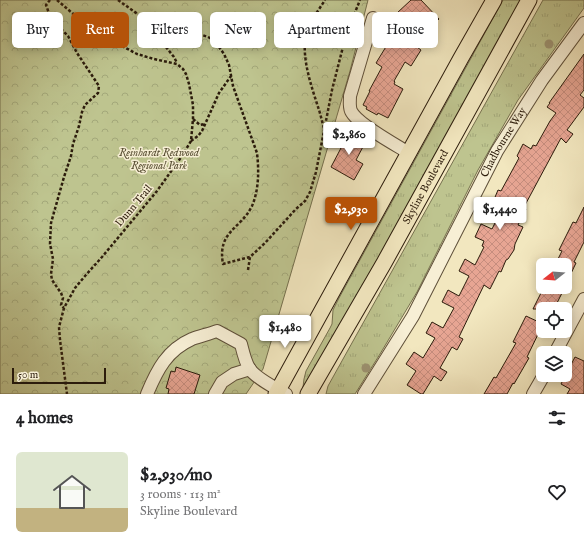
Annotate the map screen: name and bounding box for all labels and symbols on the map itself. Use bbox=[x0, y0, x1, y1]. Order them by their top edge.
street label: Chadbourne Way bbox=[478, 104, 530, 180]
pin: $2,860 bbox=[316, 122, 382, 156]
park label: Reinhardt Redwood Regional Park bbox=[119, 146, 200, 174]
street label: Skyline Boulevard bbox=[400, 148, 452, 227]
street label: Dunn Trail bbox=[112, 182, 156, 230]
pin: $2,930 bbox=[318, 197, 384, 231]
pin: $1,440 bbox=[467, 197, 533, 231]
north arrow bbox=[536, 258, 572, 294]
pin: $1,480 bbox=[252, 315, 318, 349]
scale bar bbox=[12, 366, 106, 385]

